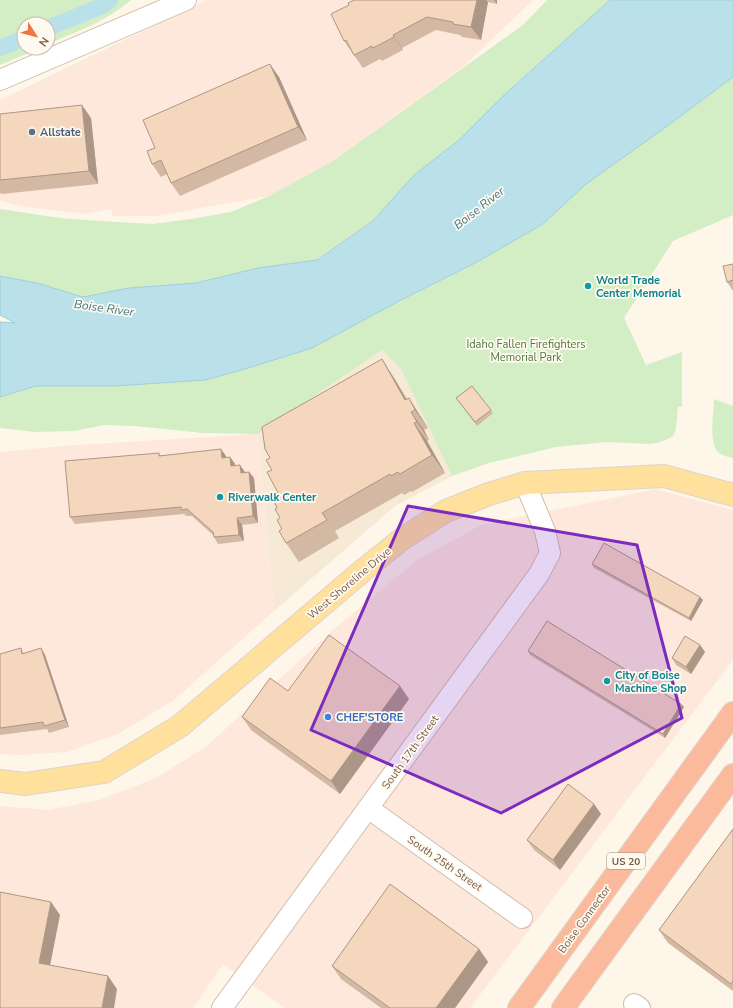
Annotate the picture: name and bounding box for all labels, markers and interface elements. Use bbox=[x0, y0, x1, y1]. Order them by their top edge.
north arrow bbox=[16, 16, 56, 56]
text: N bbox=[35, 34, 52, 49]
place label: Allstate bbox=[40, 125, 81, 140]
marker: Allstate bbox=[27, 127, 37, 137]
water label: Boise River bbox=[450, 183, 508, 233]
place label: World Trade Center Memorial bbox=[596, 273, 682, 301]
marker: World Trade Center Memorial bbox=[583, 281, 593, 291]
water label: Boise River bbox=[73, 296, 136, 320]
park label: Idaho Fallen Firefighters Memorial Park bbox=[466, 337, 586, 365]
place label: Riverwalk Center bbox=[228, 490, 317, 505]
marker: Riverwalk Center bbox=[215, 492, 225, 502]
street label: West Shoreline Drive bbox=[304, 544, 394, 623]
place label: City of Boise Machine Shop bbox=[615, 668, 687, 696]
marker: City of Boise Machine Shop bbox=[602, 676, 612, 686]
place label: CHEF'STORE bbox=[336, 710, 403, 725]
marker: CHEF'STORE bbox=[323, 712, 333, 722]
street label: South 17th Street bbox=[378, 712, 442, 792]
street label: South 25th Street bbox=[404, 832, 485, 895]
road number: US 20 bbox=[607, 853, 645, 869]
street label: Boise Connector bbox=[555, 882, 614, 956]

